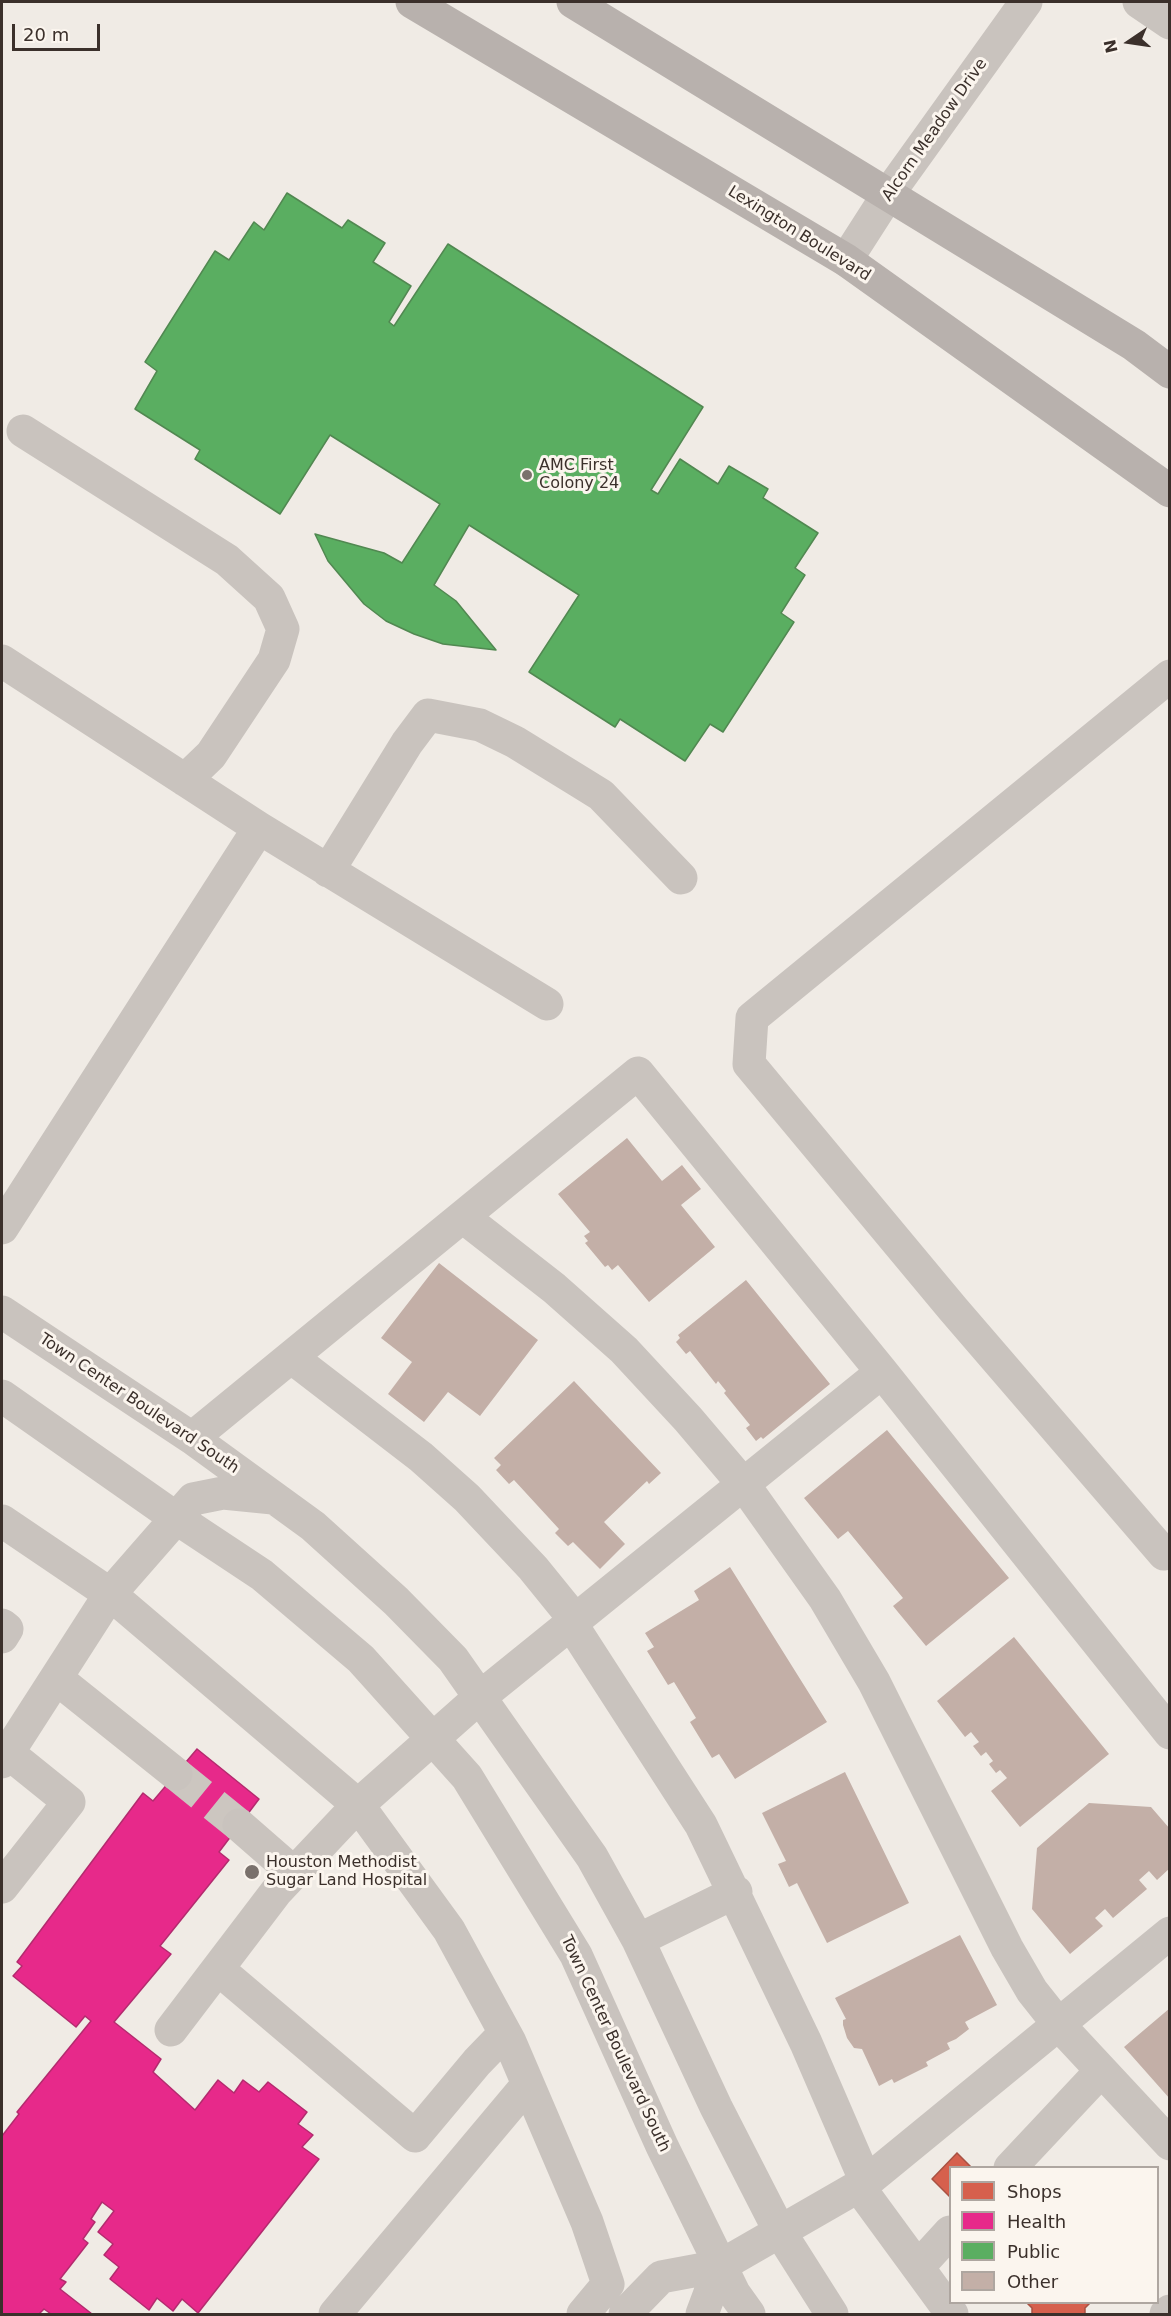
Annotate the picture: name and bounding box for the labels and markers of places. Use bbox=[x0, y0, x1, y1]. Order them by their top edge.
place label: AMC First Colony 24 bbox=[539, 456, 619, 494]
marker: AMC First Colony 24 bbox=[520, 468, 534, 482]
place label: Houston Methodist Sugar Land Hospital bbox=[266, 1853, 427, 1891]
marker: Houston Methodist Sugar Land Hospital bbox=[243, 1863, 261, 1881]

